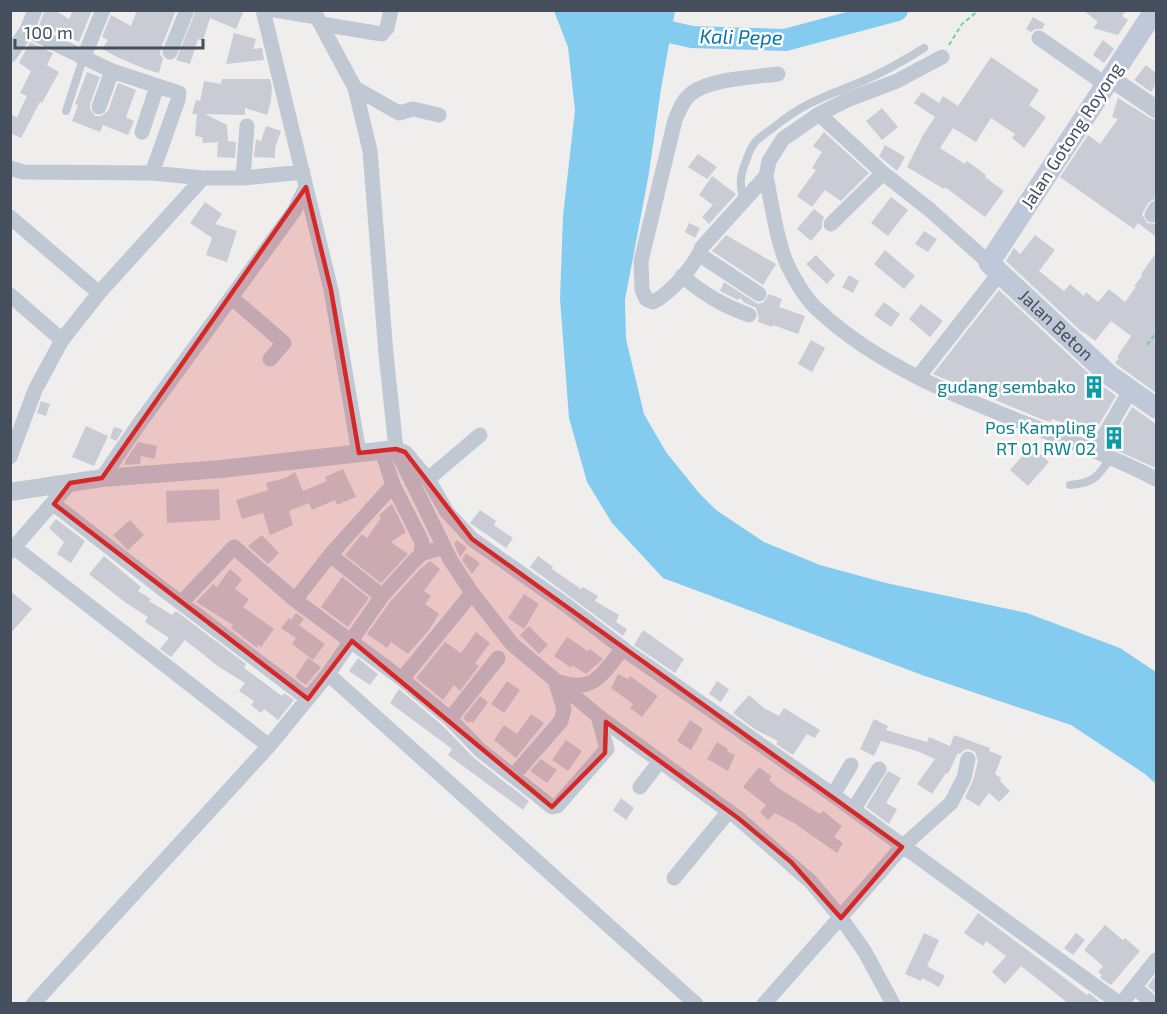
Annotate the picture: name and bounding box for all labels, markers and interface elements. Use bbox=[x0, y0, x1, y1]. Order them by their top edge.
scale bar bbox=[15, 12, 202, 50]
text: 100 m bbox=[24, 21, 73, 43]
water label: Kali Pepe bbox=[699, 23, 783, 49]
street label: Jalan Gotong Royong bbox=[1016, 58, 1127, 213]
street label: Jalan Beton bbox=[1015, 284, 1098, 365]
building icon: gudang sembako bbox=[1081, 374, 1107, 400]
place label: gudang sembako bbox=[937, 375, 1076, 397]
place label: Pos Kampling RT 01 RW 02 bbox=[985, 416, 1096, 459]
building icon: Pos Kampling RT 01 RW 02 bbox=[1101, 425, 1127, 451]

